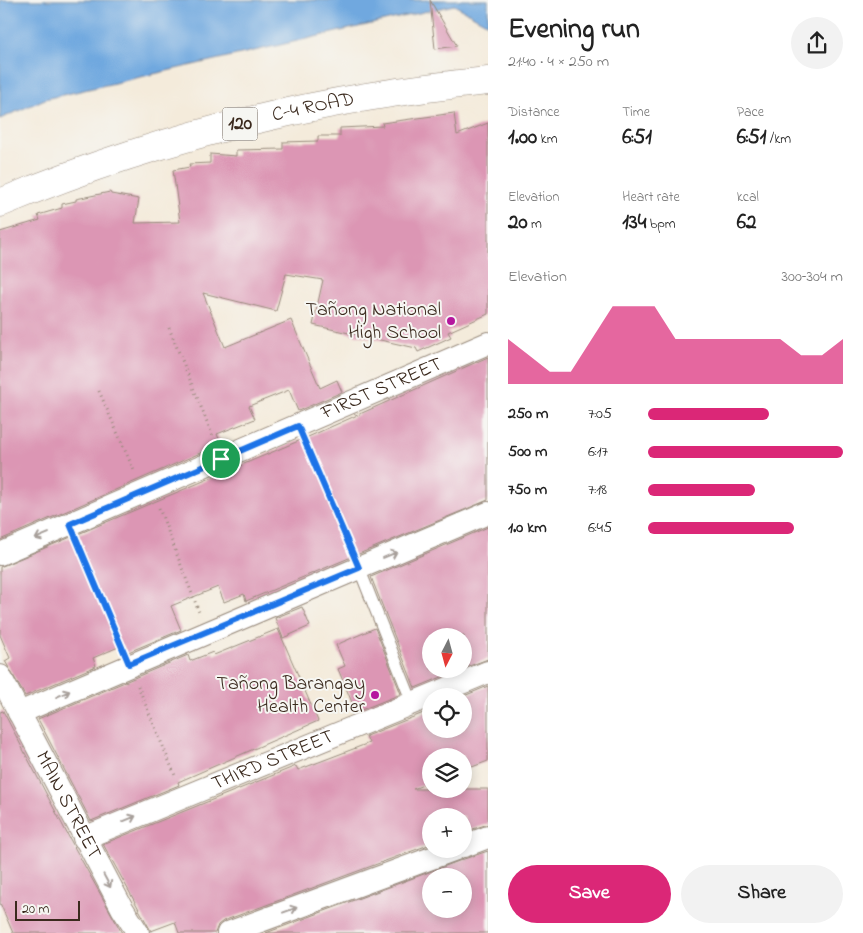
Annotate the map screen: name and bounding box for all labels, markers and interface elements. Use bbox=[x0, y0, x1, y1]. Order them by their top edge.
text: Evening run bbox=[508, 10, 640, 51]
button: share bbox=[791, 17, 843, 69]
text: 21:40 · 4 × 250 m bbox=[508, 50, 609, 74]
street label: C-4 ROAD bbox=[269, 85, 357, 130]
text: Distance bbox=[508, 102, 560, 123]
text: Time bbox=[622, 102, 650, 123]
text: Pace bbox=[737, 102, 764, 123]
road number: 120 bbox=[222, 108, 258, 140]
text: 1.00 bbox=[508, 123, 537, 153]
text: 6:51 bbox=[622, 123, 652, 153]
text: 6:51 bbox=[737, 123, 766, 153]
text: km bbox=[537, 129, 558, 150]
text: /km bbox=[766, 129, 791, 150]
text: Elevation bbox=[508, 187, 559, 208]
text: Heart rate bbox=[622, 187, 680, 208]
text: kcal bbox=[737, 187, 759, 208]
text: 20 bbox=[508, 208, 528, 238]
text: 134 bbox=[622, 208, 646, 238]
text: 62 bbox=[737, 208, 756, 238]
text: m bbox=[528, 214, 542, 235]
text: bpm bbox=[646, 214, 676, 235]
text: Elevation bbox=[508, 265, 567, 289]
text: 300–304 m bbox=[781, 265, 843, 289]
place label: Tañong National High School bbox=[306, 296, 441, 349]
marker: Tañong National High School bbox=[445, 315, 457, 327]
street label: FIRST STREET bbox=[316, 350, 447, 428]
text: 250 m bbox=[508, 402, 548, 426]
text: 7:05 bbox=[588, 402, 612, 426]
pin bbox=[200, 438, 242, 480]
text: 500 m bbox=[508, 440, 547, 464]
text: 6:17 bbox=[588, 440, 608, 464]
icon: arrive bbox=[207, 445, 235, 473]
text: 750 m bbox=[508, 478, 547, 502]
text: 7:18 bbox=[588, 478, 607, 502]
text: 1.0 km bbox=[508, 516, 547, 540]
text: 6:45 bbox=[588, 516, 612, 540]
one-way arrow bbox=[35, 532, 50, 542]
one-way arrow bbox=[382, 549, 397, 559]
north arrow bbox=[422, 628, 472, 678]
map controls bbox=[422, 628, 472, 918]
place label: Tañong Barangay Health Center bbox=[217, 670, 366, 722]
one-way arrow bbox=[55, 688, 70, 698]
button: locate bbox=[422, 688, 472, 738]
marker: Tañong Barangay Health Center bbox=[369, 689, 381, 701]
street label: THIRD STREET bbox=[207, 722, 338, 799]
street label: MAIN STREET bbox=[27, 746, 108, 865]
button: layers bbox=[422, 748, 472, 798]
button: + bbox=[422, 808, 472, 858]
one-way arrow bbox=[121, 814, 136, 824]
button: Save bbox=[508, 865, 671, 923]
button: Share bbox=[681, 865, 843, 923]
button: − bbox=[422, 868, 472, 918]
one-way arrow bbox=[103, 873, 112, 888]
scale bar bbox=[15, 898, 80, 921]
text: 20 m bbox=[22, 899, 49, 920]
one-way arrow bbox=[282, 905, 297, 914]

